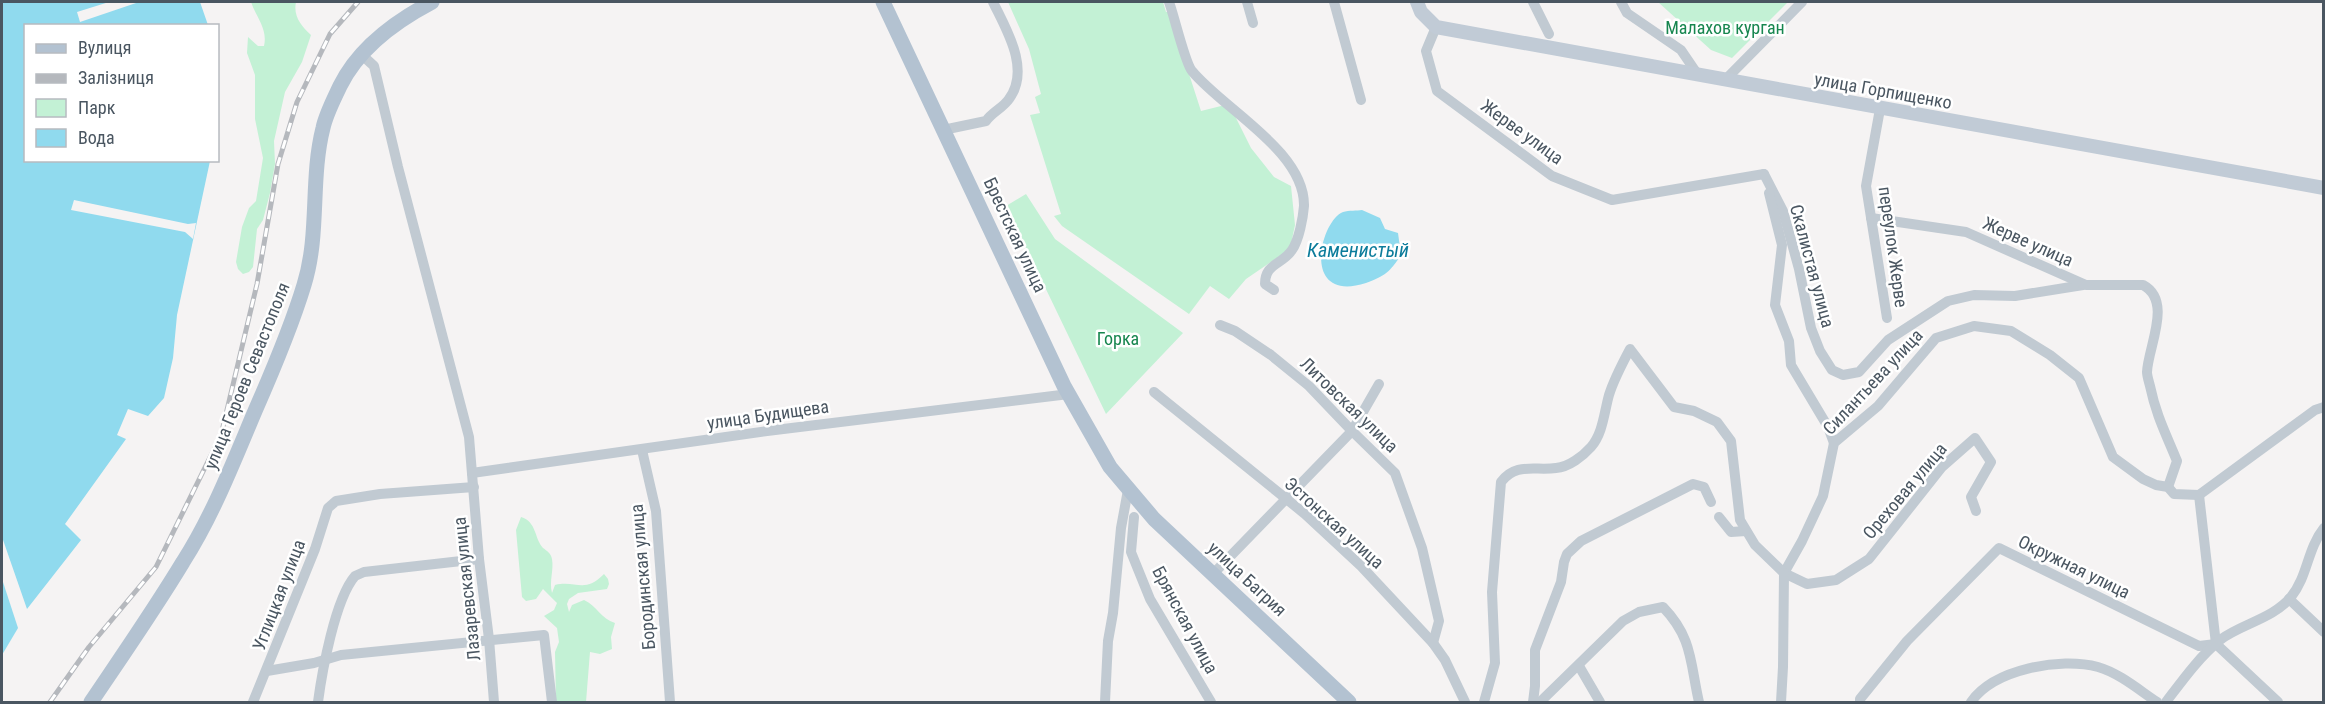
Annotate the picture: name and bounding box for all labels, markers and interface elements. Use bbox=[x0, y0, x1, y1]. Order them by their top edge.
park label: Малахов курган bbox=[1665, 17, 1785, 38]
legend bbox=[24, 24, 219, 162]
text: Вулиця bbox=[78, 37, 132, 58]
text: Залізниця bbox=[78, 67, 154, 88]
street label: улица Горпищенко bbox=[1813, 68, 1953, 113]
street label: Жерве улица bbox=[1477, 95, 1568, 168]
text: Парк bbox=[78, 97, 116, 118]
text: Вода bbox=[78, 127, 115, 148]
street label: Брестская улица bbox=[980, 174, 1051, 296]
street label: переулок Жерве bbox=[1875, 185, 1912, 309]
street label: Скалистая улица bbox=[1786, 202, 1839, 330]
street label: Жерве улица bbox=[1980, 212, 2077, 271]
water label: Каменистый bbox=[1307, 238, 1409, 262]
street label: улица Героев Севастополя bbox=[199, 279, 294, 472]
street label: Силантьева улица bbox=[1818, 325, 1927, 439]
park label: Горка bbox=[1097, 328, 1139, 349]
street label: Литовская улица bbox=[1296, 353, 1403, 457]
street label: улица Будищева bbox=[706, 396, 830, 433]
street label: Ореховая улица bbox=[1858, 438, 1951, 543]
street label: Эстонская улица bbox=[1280, 473, 1388, 573]
street label: Бородинская улица bbox=[626, 503, 659, 651]
street label: Лазаревская улица bbox=[448, 516, 485, 662]
street label: Окружная улица bbox=[2015, 530, 2134, 603]
street label: Углицкая улица bbox=[248, 537, 309, 653]
street label: улица Багрия bbox=[1204, 537, 1291, 620]
street label: Брянская улица bbox=[1148, 562, 1223, 677]

